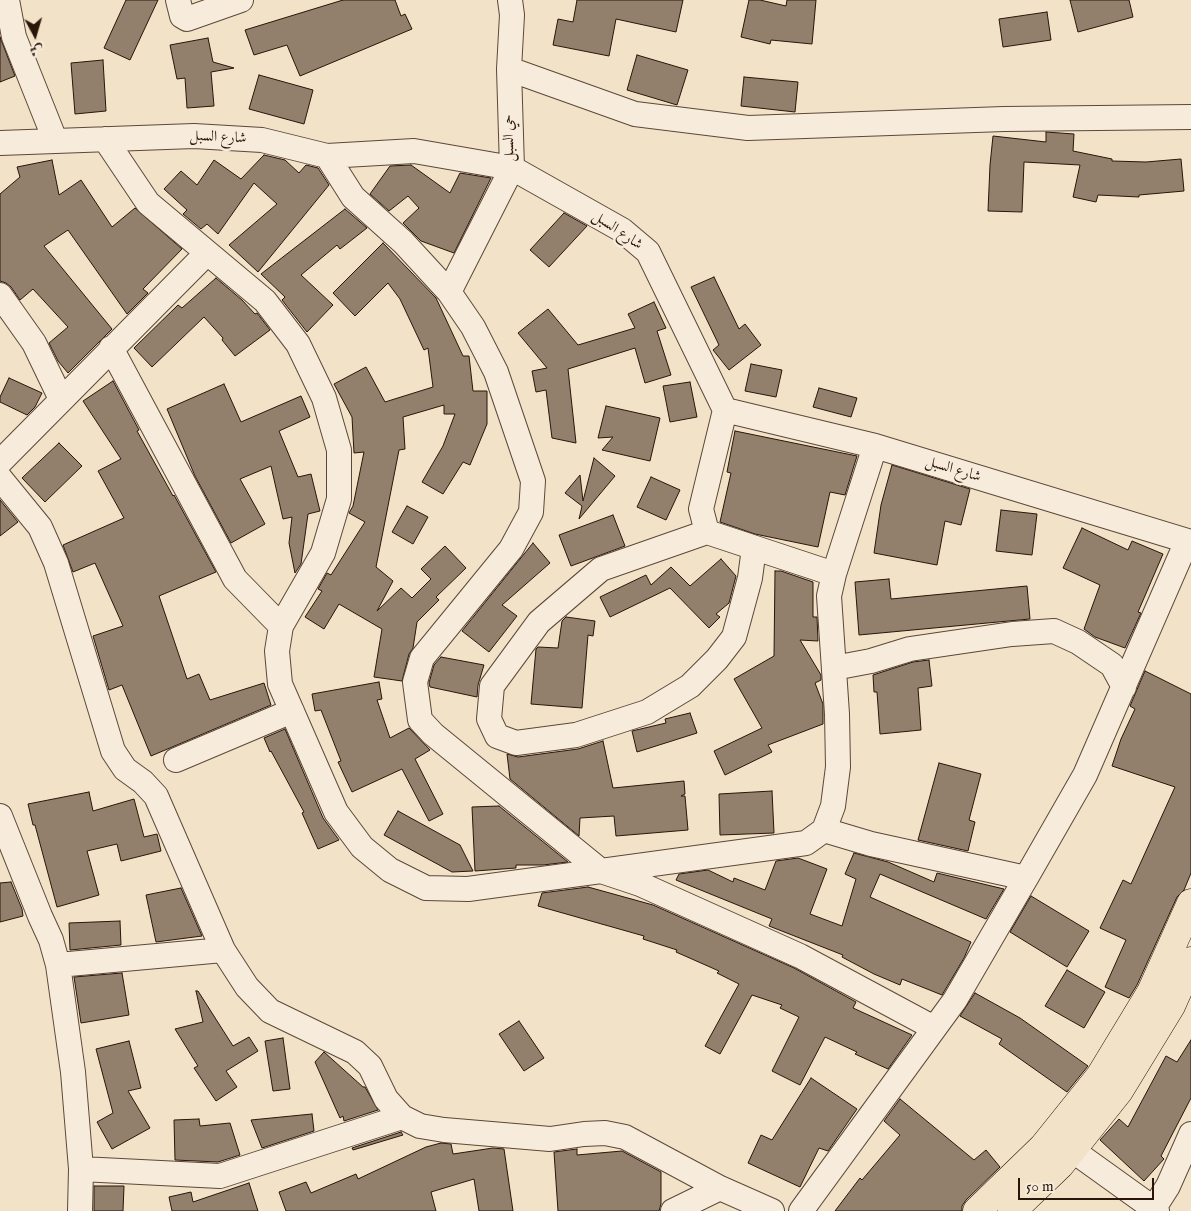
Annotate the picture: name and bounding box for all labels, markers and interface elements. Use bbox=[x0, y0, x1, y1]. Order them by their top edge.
north arrow bbox=[10, 10, 60, 60]
text: ش bbox=[29, 40, 44, 60]
street label: حي السبل bbox=[501, 114, 519, 162]
street label: شارع السبل bbox=[189, 128, 247, 148]
street label: شارع السبل bbox=[588, 208, 646, 254]
street label: شارع السبل bbox=[923, 453, 983, 487]
scale bar bbox=[1021, 1168, 1157, 1200]
text: 50 m bbox=[1026, 1177, 1054, 1196]

